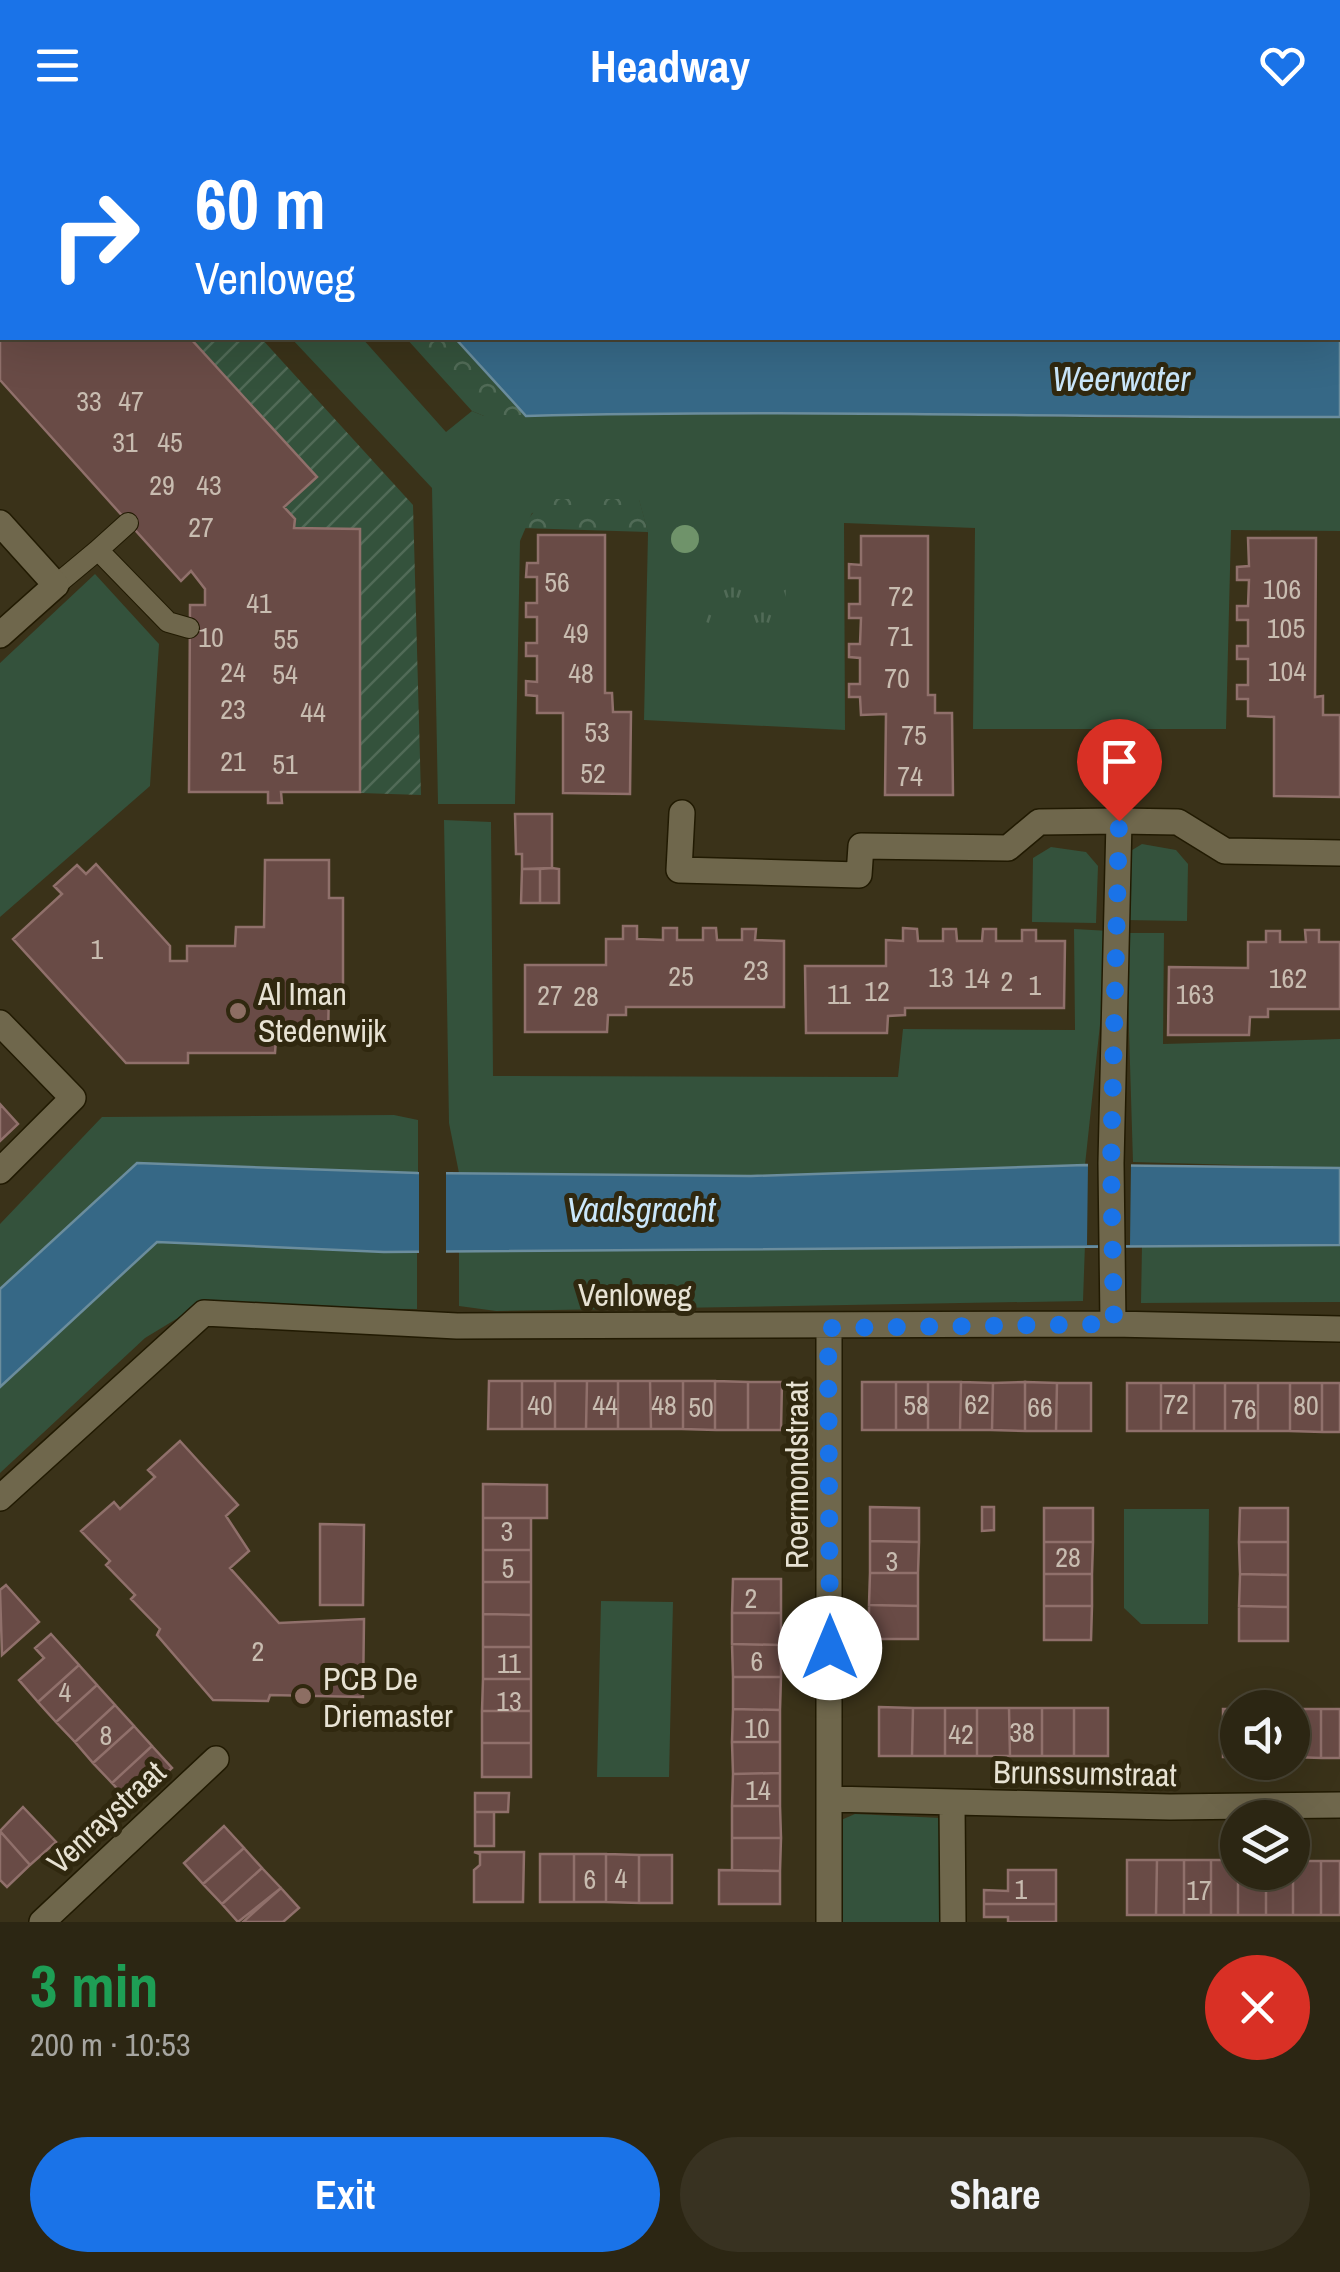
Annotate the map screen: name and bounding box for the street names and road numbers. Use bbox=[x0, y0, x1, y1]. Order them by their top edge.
street label: Venloweg bbox=[578, 1273, 692, 1316]
street label: Roermondstraat bbox=[775, 1381, 818, 1569]
street label: Brunssumstraat bbox=[993, 1750, 1177, 1796]
street label: Venraystraat bbox=[37, 1751, 175, 1883]

